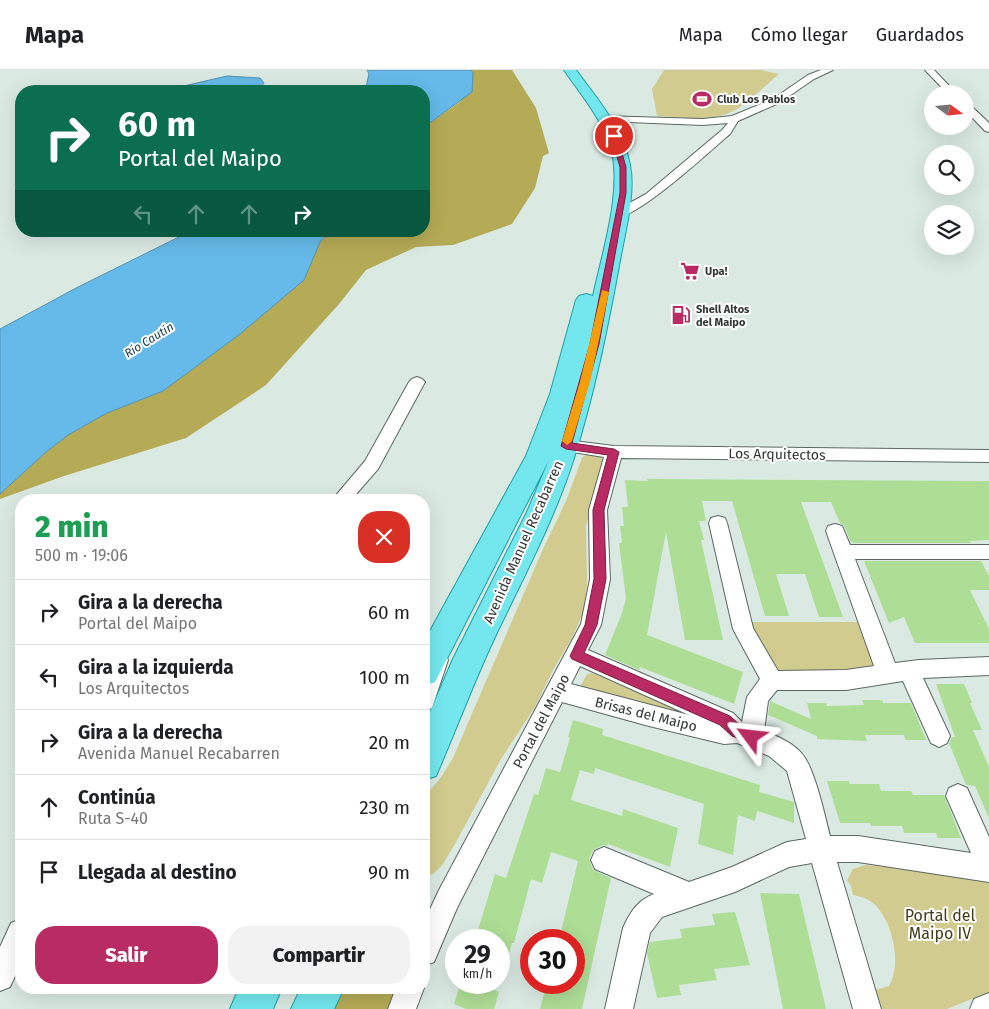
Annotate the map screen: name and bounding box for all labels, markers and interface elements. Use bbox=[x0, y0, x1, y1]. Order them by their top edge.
text: Mapa bbox=[25, 21, 84, 49]
text: Mapa bbox=[679, 24, 723, 46]
text: Cómo llegar bbox=[751, 24, 848, 46]
text: Guardados bbox=[876, 24, 964, 46]
north arrow bbox=[924, 85, 974, 135]
map controls bbox=[924, 85, 974, 255]
sports icon: Club Los Pablos bbox=[691, 88, 713, 110]
place label: Club Los Pablos bbox=[717, 93, 796, 106]
text: 60 m bbox=[118, 103, 196, 145]
icon: right bbox=[35, 105, 100, 170]
pin bbox=[593, 115, 635, 157]
icon: arrive bbox=[600, 122, 628, 150]
text: Portal del Maipo bbox=[118, 145, 282, 172]
button: search bbox=[924, 145, 974, 195]
icon: left bbox=[129, 200, 157, 228]
icon: ahead bbox=[182, 200, 210, 228]
icon: ahead bbox=[235, 200, 263, 228]
icon: right bbox=[288, 200, 316, 228]
button: layers bbox=[924, 205, 974, 255]
supermarket icon: Upa! bbox=[679, 260, 701, 282]
place label: Upa! bbox=[705, 265, 728, 278]
place label: Shell Altos del Maipo bbox=[696, 303, 750, 329]
fuel station icon: Shell Altos del Maipo bbox=[670, 304, 692, 326]
water label: Río Cautín bbox=[122, 319, 176, 361]
street label: Los Arquitectos bbox=[728, 445, 826, 464]
street label: Avenida Manuel Recabarren bbox=[480, 458, 567, 626]
text: 2 min bbox=[35, 509, 108, 545]
button: close bbox=[358, 511, 410, 563]
text: 500 m · 19:06 bbox=[35, 546, 128, 565]
text: Gira a la derecha bbox=[78, 591, 223, 614]
icon: right bbox=[35, 598, 63, 626]
text: 60 m bbox=[368, 601, 410, 624]
text: Portal del Maipo bbox=[78, 614, 197, 633]
text: Gira a la izquierda bbox=[78, 656, 234, 679]
icon: left bbox=[35, 663, 63, 691]
text: 100 m bbox=[359, 666, 410, 689]
street label: Portal del Maipo bbox=[509, 671, 573, 771]
text: Los Arquitectos bbox=[78, 679, 189, 698]
street label: Brisas del Maipo bbox=[593, 694, 699, 735]
position arrow bbox=[724, 710, 776, 762]
text: Gira a la derecha bbox=[78, 721, 223, 744]
icon: right bbox=[35, 728, 63, 756]
text: 20 m bbox=[369, 731, 410, 754]
text: Avenida Manuel Recabarren bbox=[78, 744, 280, 763]
text: Continúa bbox=[78, 786, 156, 809]
icon: ahead bbox=[35, 793, 63, 821]
text: 230 m bbox=[359, 796, 410, 819]
text: Ruta S-40 bbox=[78, 809, 148, 828]
icon: arrive bbox=[35, 858, 63, 886]
text: Llegada al destino bbox=[78, 861, 237, 884]
text: 90 m bbox=[368, 861, 410, 884]
park label: Portal del Maipo IV bbox=[905, 906, 976, 943]
button: Salir bbox=[35, 926, 218, 984]
button: Compartir bbox=[228, 926, 410, 984]
speed limit sign: 30 bbox=[520, 929, 585, 994]
text: 29 bbox=[464, 940, 491, 970]
text: km/h bbox=[463, 967, 492, 981]

